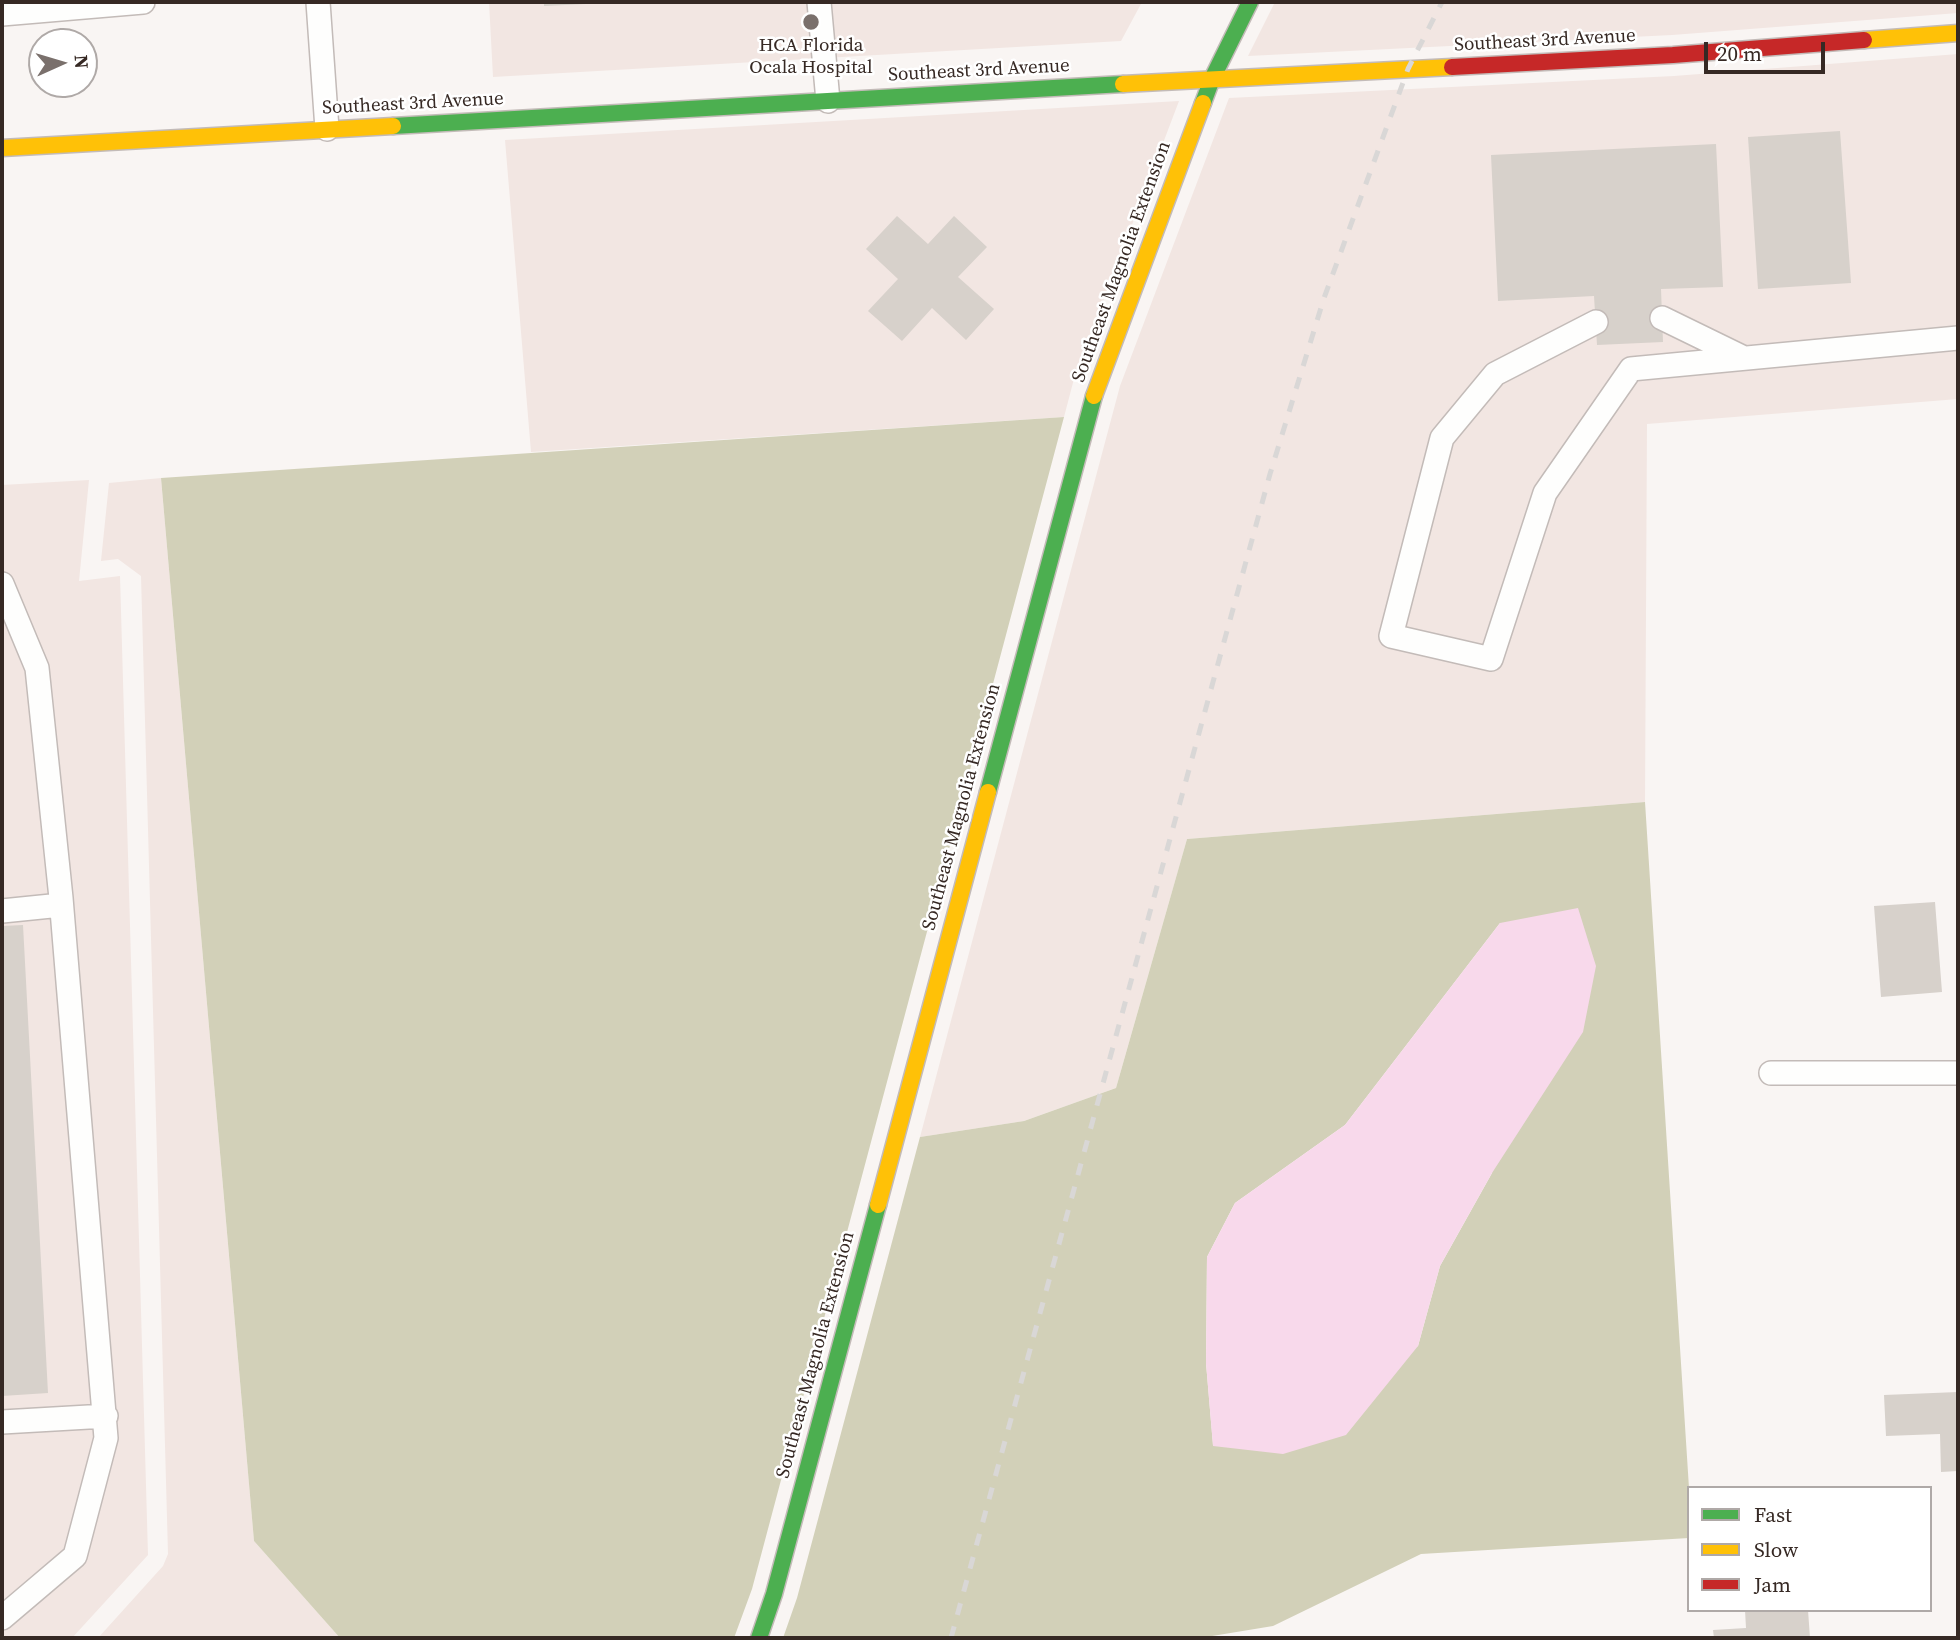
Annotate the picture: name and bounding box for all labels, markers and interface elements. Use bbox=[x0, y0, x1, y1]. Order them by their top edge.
marker: HCA Florida Ocala Hospital bbox=[801, 12, 821, 32]
street label: Southeast 3rd Avenue bbox=[1454, 25, 1636, 57]
north arrow bbox=[28, 28, 98, 98]
scale bar bbox=[1708, 28, 1829, 72]
place label: HCA Florida Ocala Hospital bbox=[749, 35, 873, 79]
text: 20 m bbox=[1717, 39, 1762, 68]
text: N bbox=[69, 54, 95, 69]
street label: Southeast 3rd Avenue bbox=[888, 55, 1070, 87]
street label: Southeast 3rd Avenue bbox=[322, 88, 504, 120]
street label: Southeast Magnolia Extension bbox=[1068, 138, 1176, 386]
street label: Southeast Magnolia Extension bbox=[918, 681, 1006, 933]
street label: Southeast Magnolia Extension bbox=[772, 1229, 860, 1481]
legend bbox=[1687, 1486, 1932, 1612]
text: Fast bbox=[1754, 1500, 1792, 1529]
text: Slow bbox=[1754, 1535, 1798, 1564]
text: Jam bbox=[1754, 1570, 1791, 1599]

